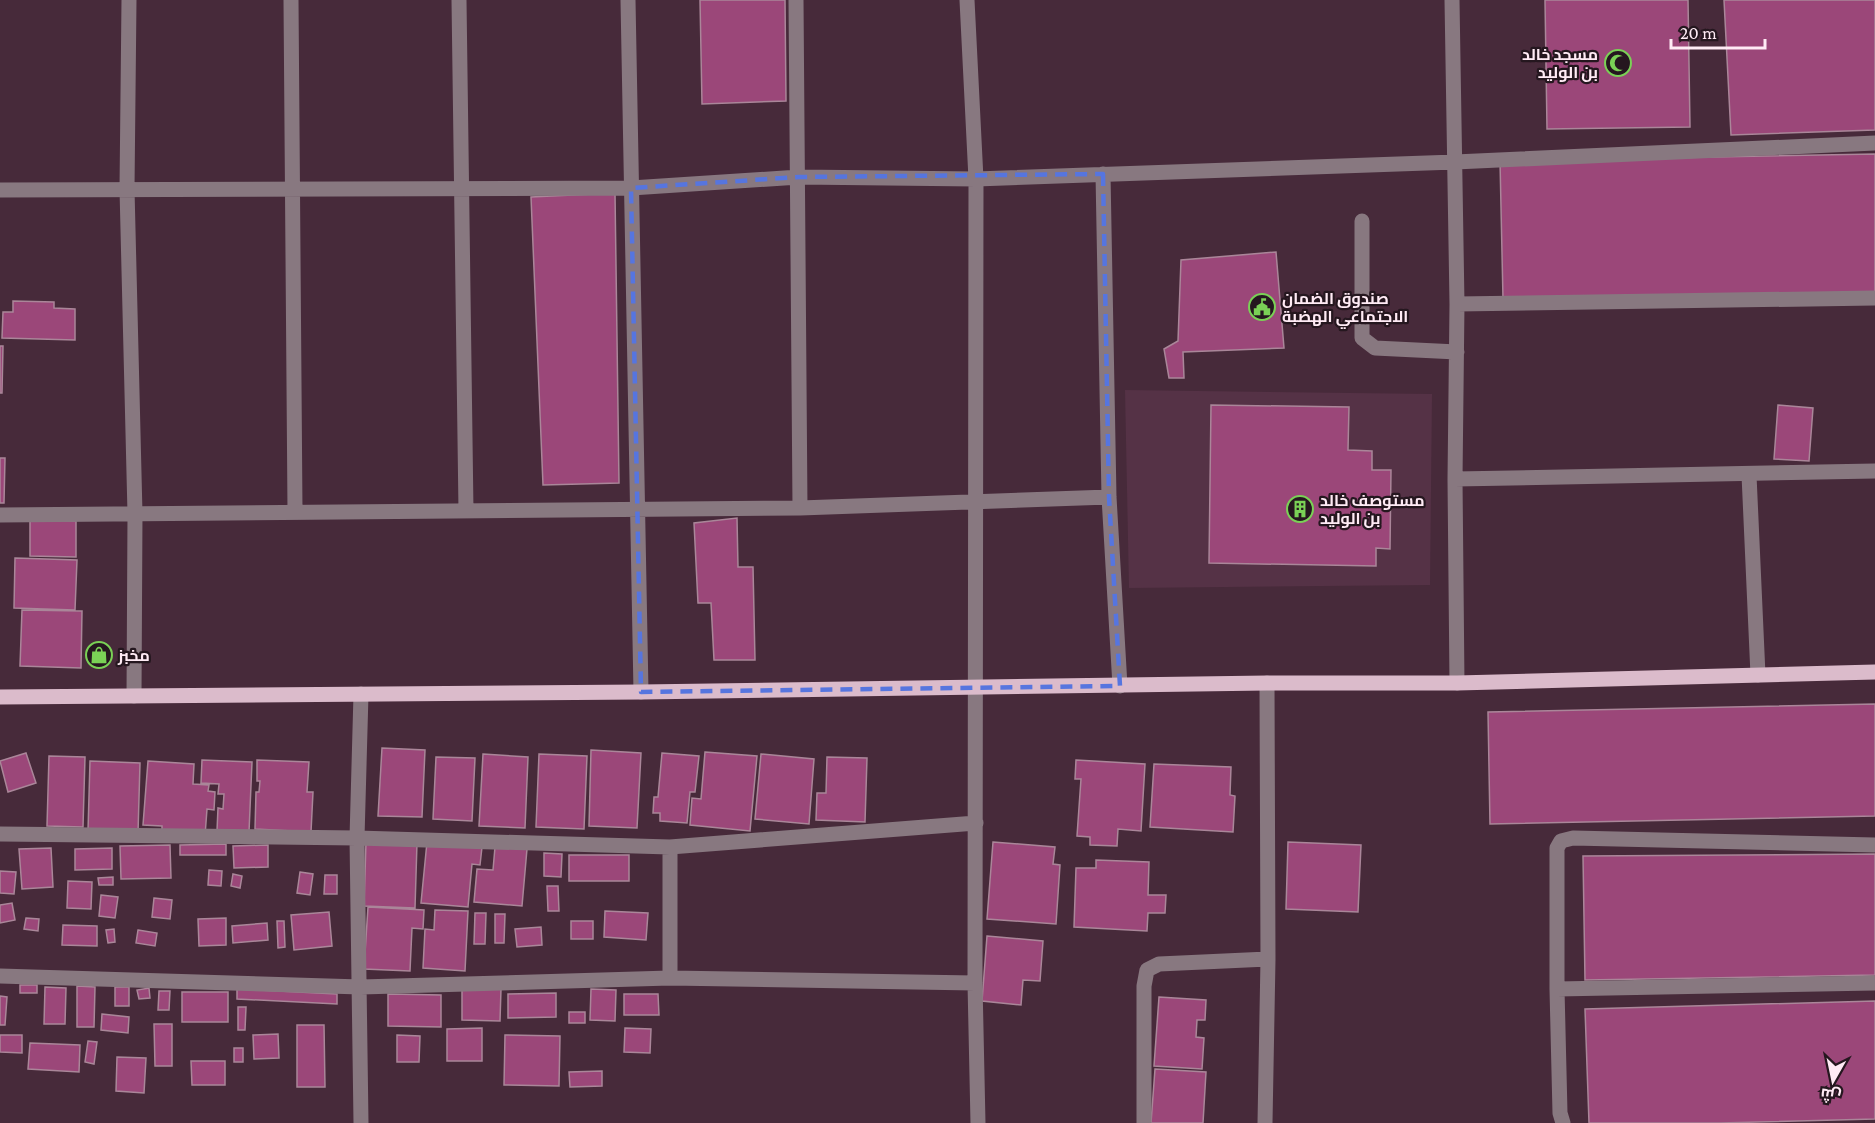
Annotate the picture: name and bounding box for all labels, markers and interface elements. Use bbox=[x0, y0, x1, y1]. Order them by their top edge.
scale bar bbox=[1671, 12, 1766, 50]
text: 20 m bbox=[1680, 23, 1717, 43]
place label: مسجد خالد بن الوليد bbox=[1522, 46, 1598, 82]
mosque icon: مسجد خالد بن الوليد bbox=[1603, 48, 1633, 78]
place label: صندوق الضمان الاجتماعي الهضبة bbox=[1282, 290, 1408, 329]
public building icon: صندوق الضمان الاجتماعي الهضبة bbox=[1247, 292, 1277, 322]
place label: مستوصف خالد بن الوليد bbox=[1320, 492, 1425, 528]
building icon: مستوصف خالد بن الوليد bbox=[1285, 494, 1315, 524]
shop icon: مخبز bbox=[84, 640, 114, 670]
place label: مخبز bbox=[117, 647, 150, 665]
north arrow bbox=[1803, 1051, 1863, 1111]
text: ش bbox=[1819, 1084, 1842, 1105]

